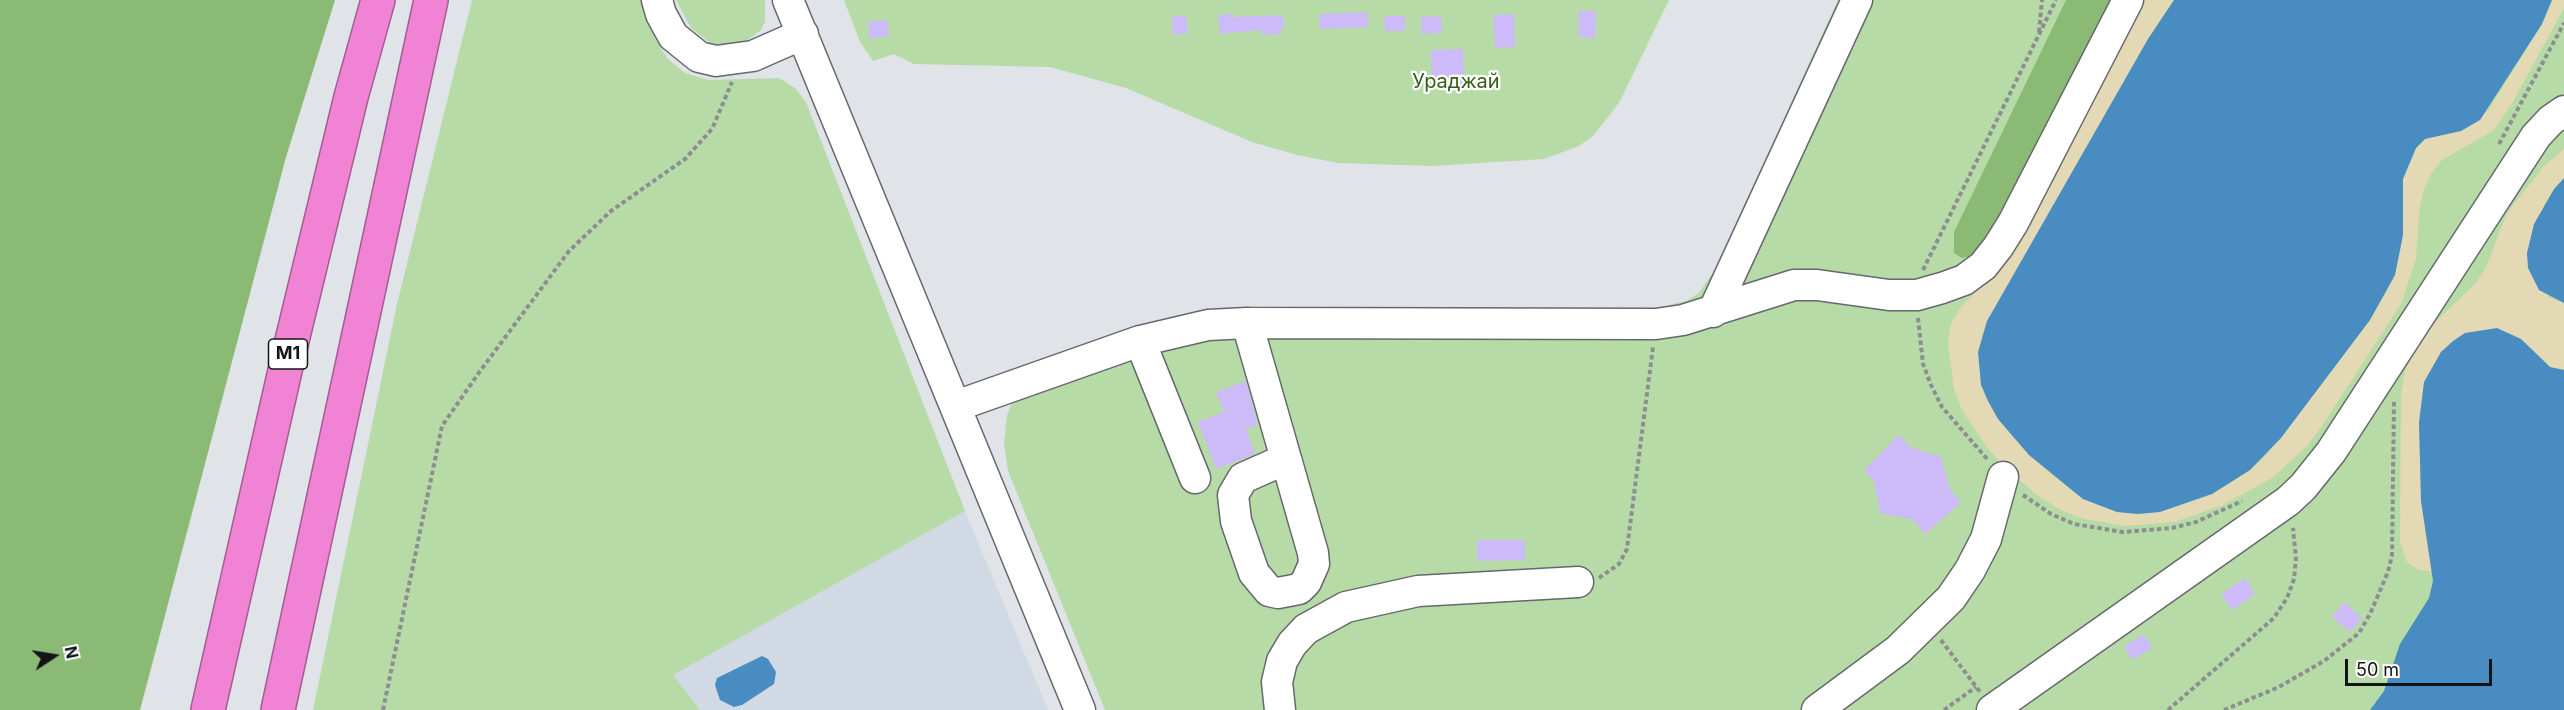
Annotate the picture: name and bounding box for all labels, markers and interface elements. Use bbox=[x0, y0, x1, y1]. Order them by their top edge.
park label: Ураджай bbox=[1412, 70, 1500, 94]
road number: М1 bbox=[268, 339, 308, 369]
north arrow bbox=[24, 626, 84, 686]
text: N bbox=[61, 644, 83, 660]
scale bar bbox=[2348, 647, 2495, 685]
text: 50 m bbox=[2356, 659, 2399, 680]

